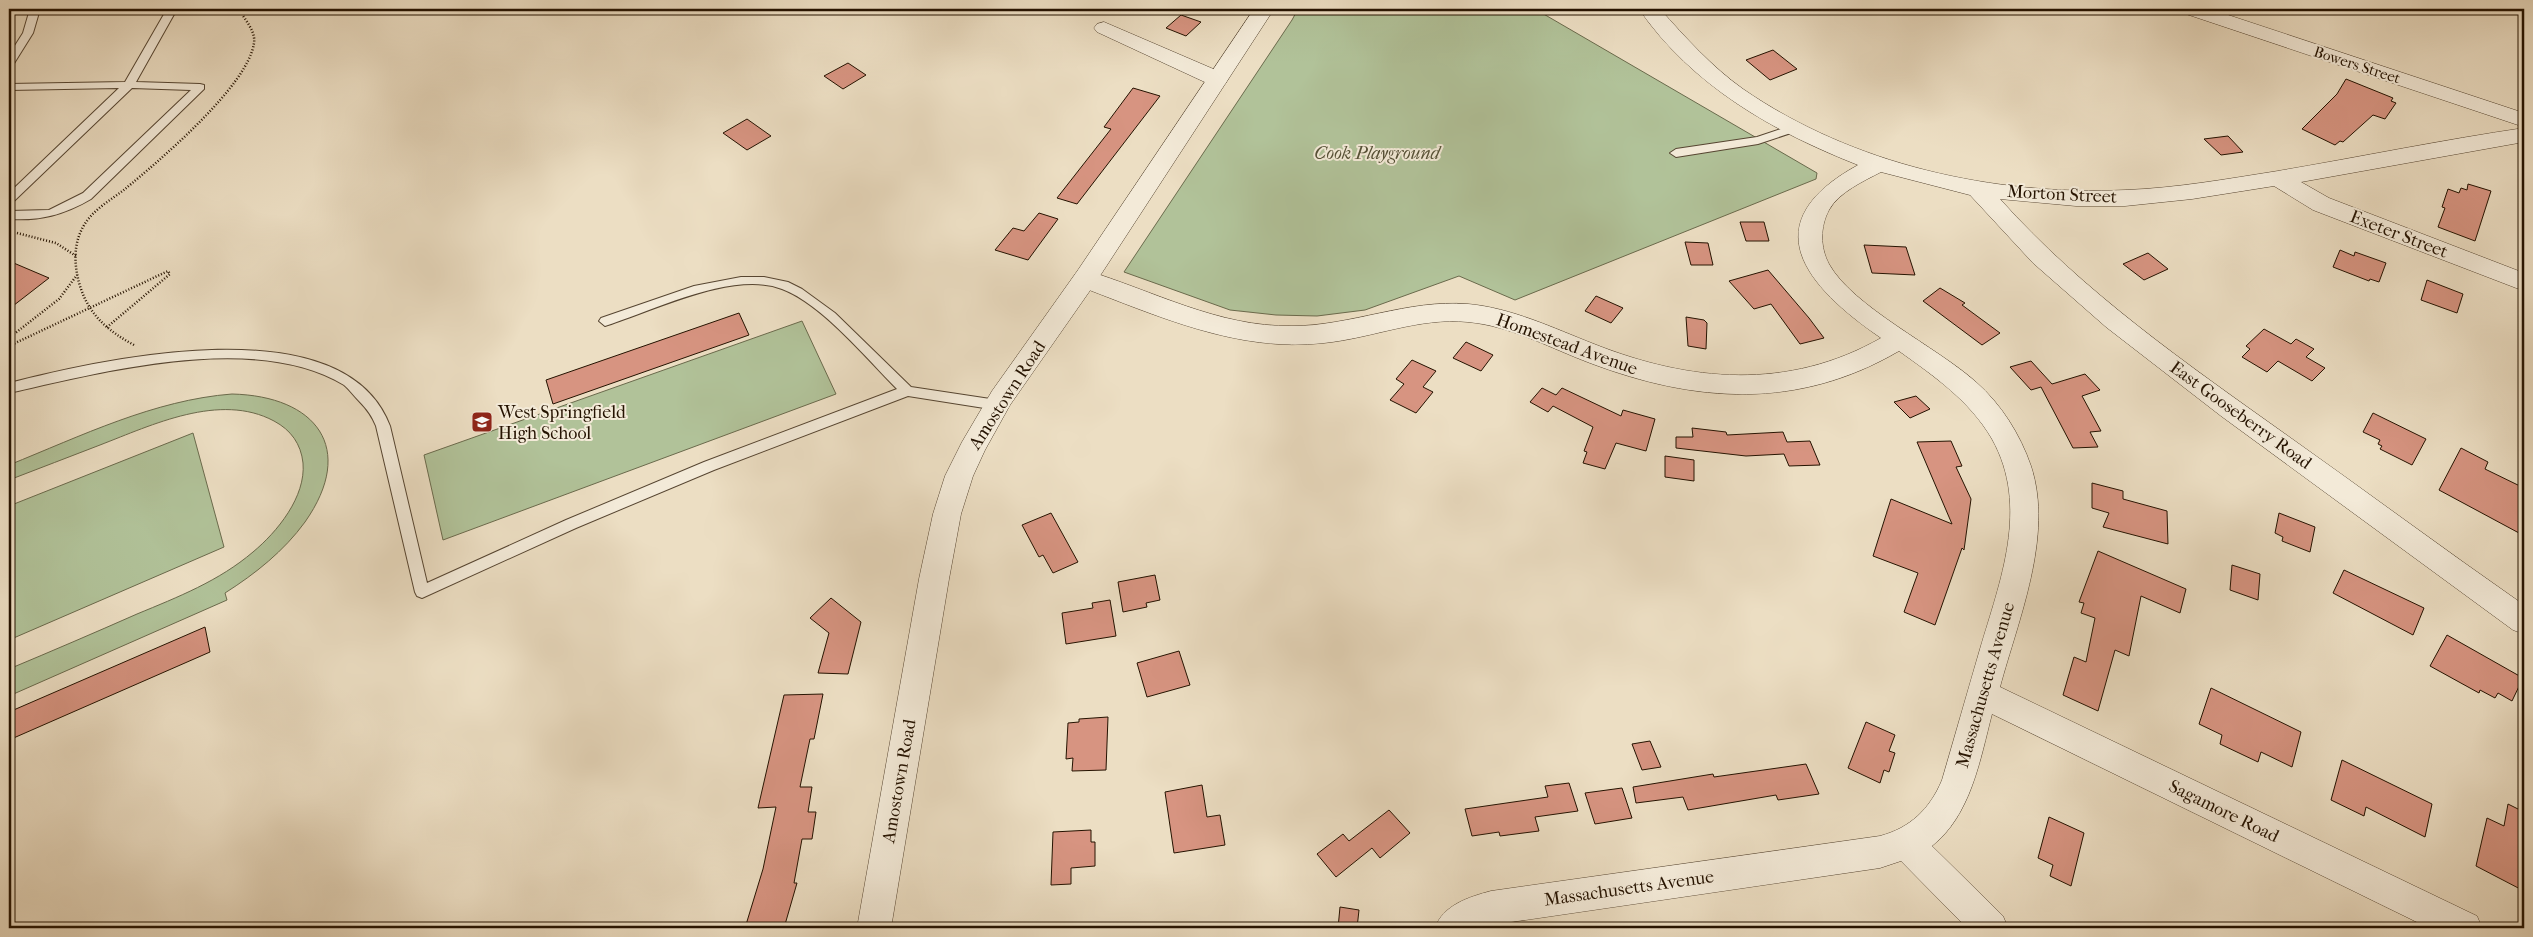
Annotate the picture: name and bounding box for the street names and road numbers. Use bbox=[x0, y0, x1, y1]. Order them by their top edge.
street label: Bowers Street bbox=[2311, 43, 2403, 88]
street label: Morton Street bbox=[2006, 181, 2118, 208]
street label: Exeter Street bbox=[2347, 206, 2451, 263]
street label: Homestead Avenue bbox=[1493, 309, 1640, 380]
street label: Amostown Road bbox=[964, 337, 1050, 454]
street label: East Gooseberry Road bbox=[2166, 357, 2316, 474]
street label: Massachusetts Avenue bbox=[1952, 600, 2019, 770]
street label: Amostown Road bbox=[878, 717, 921, 846]
street label: Sagamore Road bbox=[2165, 776, 2282, 847]
street label: Massachusetts Avenue bbox=[1543, 866, 1715, 911]

